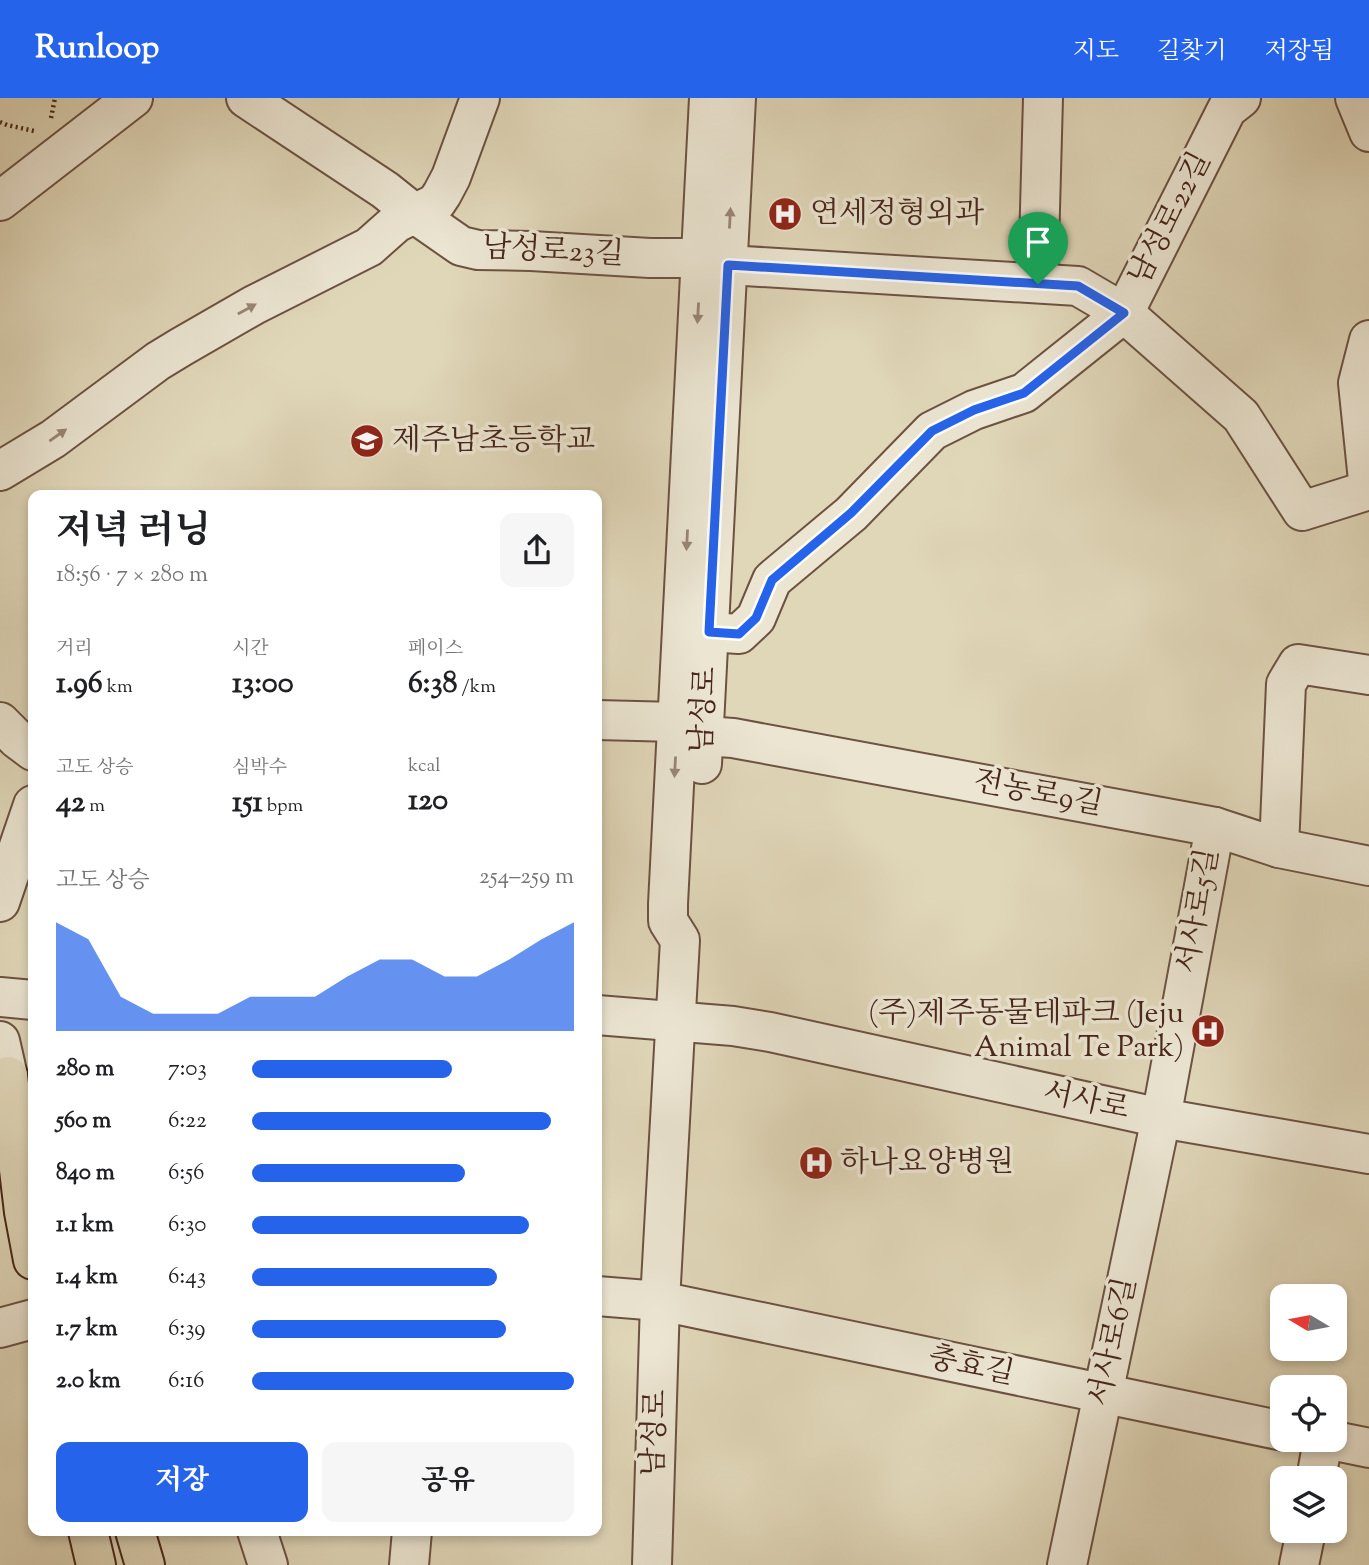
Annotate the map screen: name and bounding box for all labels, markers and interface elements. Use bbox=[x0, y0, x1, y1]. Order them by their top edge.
text: Runloop bbox=[35, 25, 159, 73]
text: 지도 bbox=[1073, 35, 1119, 69]
text: 길찾기 bbox=[1157, 35, 1226, 69]
text: 저장됨 bbox=[1264, 35, 1334, 69]
street label: 남성로22길 bbox=[1119, 145, 1223, 293]
place label: 연세정형외과 bbox=[810, 193, 984, 236]
hospital icon: 연세정형외과 bbox=[766, 195, 804, 233]
one-way arrow bbox=[725, 207, 736, 229]
pin bbox=[1008, 212, 1068, 284]
icon: arrive bbox=[1019, 223, 1057, 261]
street label: 남성로23길 bbox=[481, 227, 625, 277]
one-way arrow bbox=[692, 302, 703, 324]
one-way arrow bbox=[237, 303, 257, 315]
place label: 제주남초등학교 bbox=[392, 420, 595, 463]
school or university icon: 제주남초등학교 bbox=[348, 422, 386, 460]
one-way arrow bbox=[49, 428, 67, 442]
text: 저녁 러닝 bbox=[56, 506, 211, 560]
button: share bbox=[500, 513, 574, 587]
one-way arrow bbox=[681, 529, 692, 551]
text: 18:56 · 7 × 280 m bbox=[56, 559, 208, 592]
text: 거리 bbox=[56, 636, 93, 663]
text: 시간 bbox=[232, 636, 269, 663]
text: 페이스 bbox=[408, 636, 463, 663]
text: 1.96 bbox=[56, 663, 103, 706]
text: 13:00 bbox=[232, 663, 294, 706]
text: 6:38 bbox=[408, 663, 458, 706]
street label: 남성로 bbox=[681, 665, 729, 755]
text: km bbox=[103, 674, 133, 701]
text: /km bbox=[458, 674, 496, 701]
text: kcal bbox=[408, 753, 441, 780]
text: 고도 상승 bbox=[56, 755, 133, 782]
text: 심박수 bbox=[232, 755, 287, 782]
one-way arrow bbox=[670, 757, 681, 779]
street label: 전농로9길 bbox=[970, 760, 1106, 828]
text: 120 bbox=[408, 780, 448, 823]
text: 42 bbox=[56, 782, 85, 825]
text: 151 bbox=[232, 782, 263, 825]
text: m bbox=[85, 793, 105, 820]
text: bpm bbox=[263, 793, 303, 820]
street label: 서사로5길 bbox=[1167, 845, 1231, 977]
text: 254–259 m bbox=[479, 861, 574, 894]
text: 고도 상승 bbox=[56, 865, 150, 898]
place label: (주)제주동물테파크 (Jeju Animal Te Park) bbox=[868, 993, 1184, 1070]
hospital icon: (주)제주동물테파크 (Jeju Animal Te Park) bbox=[1189, 1012, 1227, 1050]
text: 280 m bbox=[56, 1053, 114, 1086]
text: 7:03 bbox=[168, 1053, 207, 1086]
street label: 서사로 bbox=[1039, 1072, 1133, 1132]
text: 560 m bbox=[56, 1105, 111, 1138]
text: 6:22 bbox=[168, 1105, 207, 1138]
place label: 하나요양병원 bbox=[840, 1142, 1014, 1185]
hospital icon: 하나요양병원 bbox=[797, 1144, 835, 1182]
text: 840 m bbox=[56, 1157, 115, 1190]
text: 6:56 bbox=[168, 1157, 204, 1190]
text: 1.1 km bbox=[56, 1209, 114, 1242]
text: 6:30 bbox=[168, 1209, 206, 1242]
text: 1.4 km bbox=[56, 1261, 118, 1294]
text: 6:43 bbox=[168, 1261, 206, 1294]
street label: 서사로6길 bbox=[1079, 1274, 1149, 1410]
north arrow bbox=[1270, 1284, 1348, 1362]
map controls bbox=[1270, 1284, 1347, 1543]
text: 1.7 km bbox=[56, 1313, 118, 1346]
text: 6:39 bbox=[168, 1313, 205, 1346]
street label: 충효길 bbox=[924, 1337, 1018, 1397]
text: 2.0 km bbox=[56, 1365, 121, 1398]
text: 6:16 bbox=[168, 1365, 204, 1398]
button: locate bbox=[1270, 1375, 1347, 1452]
street label: 남성로 bbox=[633, 1389, 679, 1477]
button: 저장 bbox=[56, 1442, 308, 1522]
button: 공유 bbox=[322, 1442, 574, 1522]
button: layers bbox=[1270, 1466, 1347, 1543]

